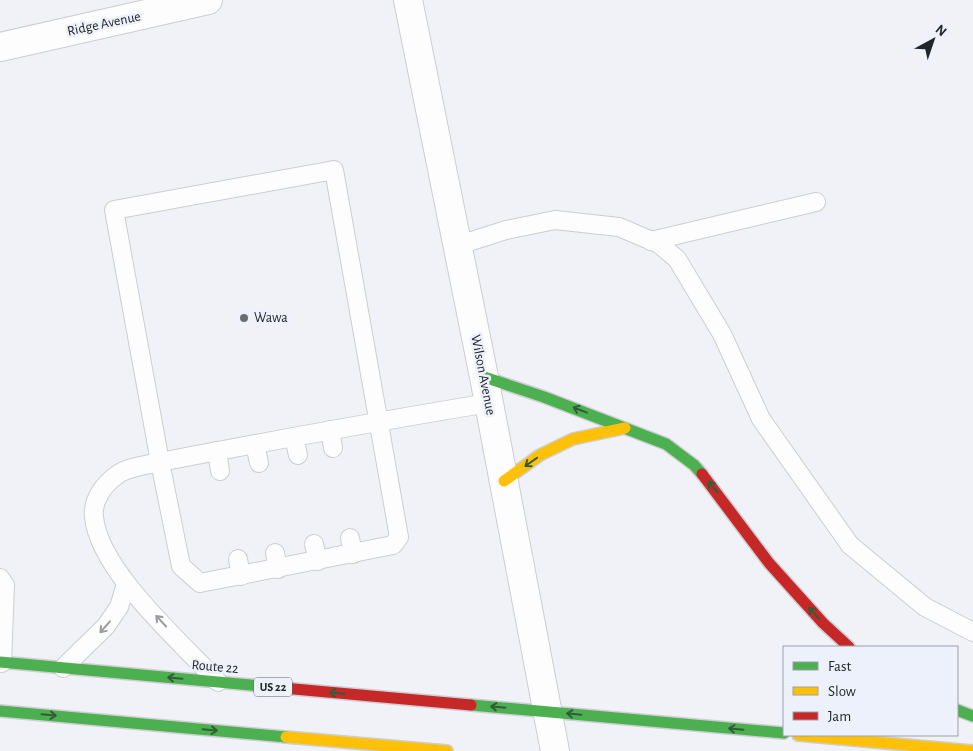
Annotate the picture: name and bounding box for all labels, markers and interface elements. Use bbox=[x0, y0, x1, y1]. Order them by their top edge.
street label: Ridge Avenue bbox=[66, 9, 142, 39]
north arrow bbox=[908, 15, 958, 65]
text: N bbox=[932, 22, 949, 39]
place label: Wawa bbox=[254, 311, 288, 325]
marker: Wawa bbox=[238, 312, 250, 324]
street label: Wilson Avenue bbox=[468, 334, 498, 416]
one-way arrow bbox=[573, 405, 588, 415]
one-way arrow bbox=[524, 457, 538, 467]
one-way arrow bbox=[707, 481, 718, 494]
one-way arrow bbox=[808, 607, 820, 620]
one-way arrow bbox=[155, 615, 167, 628]
one-way arrow bbox=[99, 620, 110, 633]
legend bbox=[783, 646, 958, 736]
street label: Route 22 bbox=[191, 658, 239, 676]
text: Fast bbox=[828, 659, 852, 674]
one-way arrow bbox=[167, 674, 183, 683]
road number: US 22 bbox=[254, 678, 292, 696]
text: Slow bbox=[828, 684, 856, 699]
one-way arrow bbox=[329, 688, 345, 698]
one-way arrow bbox=[491, 702, 507, 712]
one-way arrow bbox=[566, 709, 582, 719]
text: Jam bbox=[828, 709, 851, 724]
one-way arrow bbox=[40, 710, 56, 720]
one-way arrow bbox=[728, 724, 744, 734]
one-way arrow bbox=[202, 725, 218, 735]

